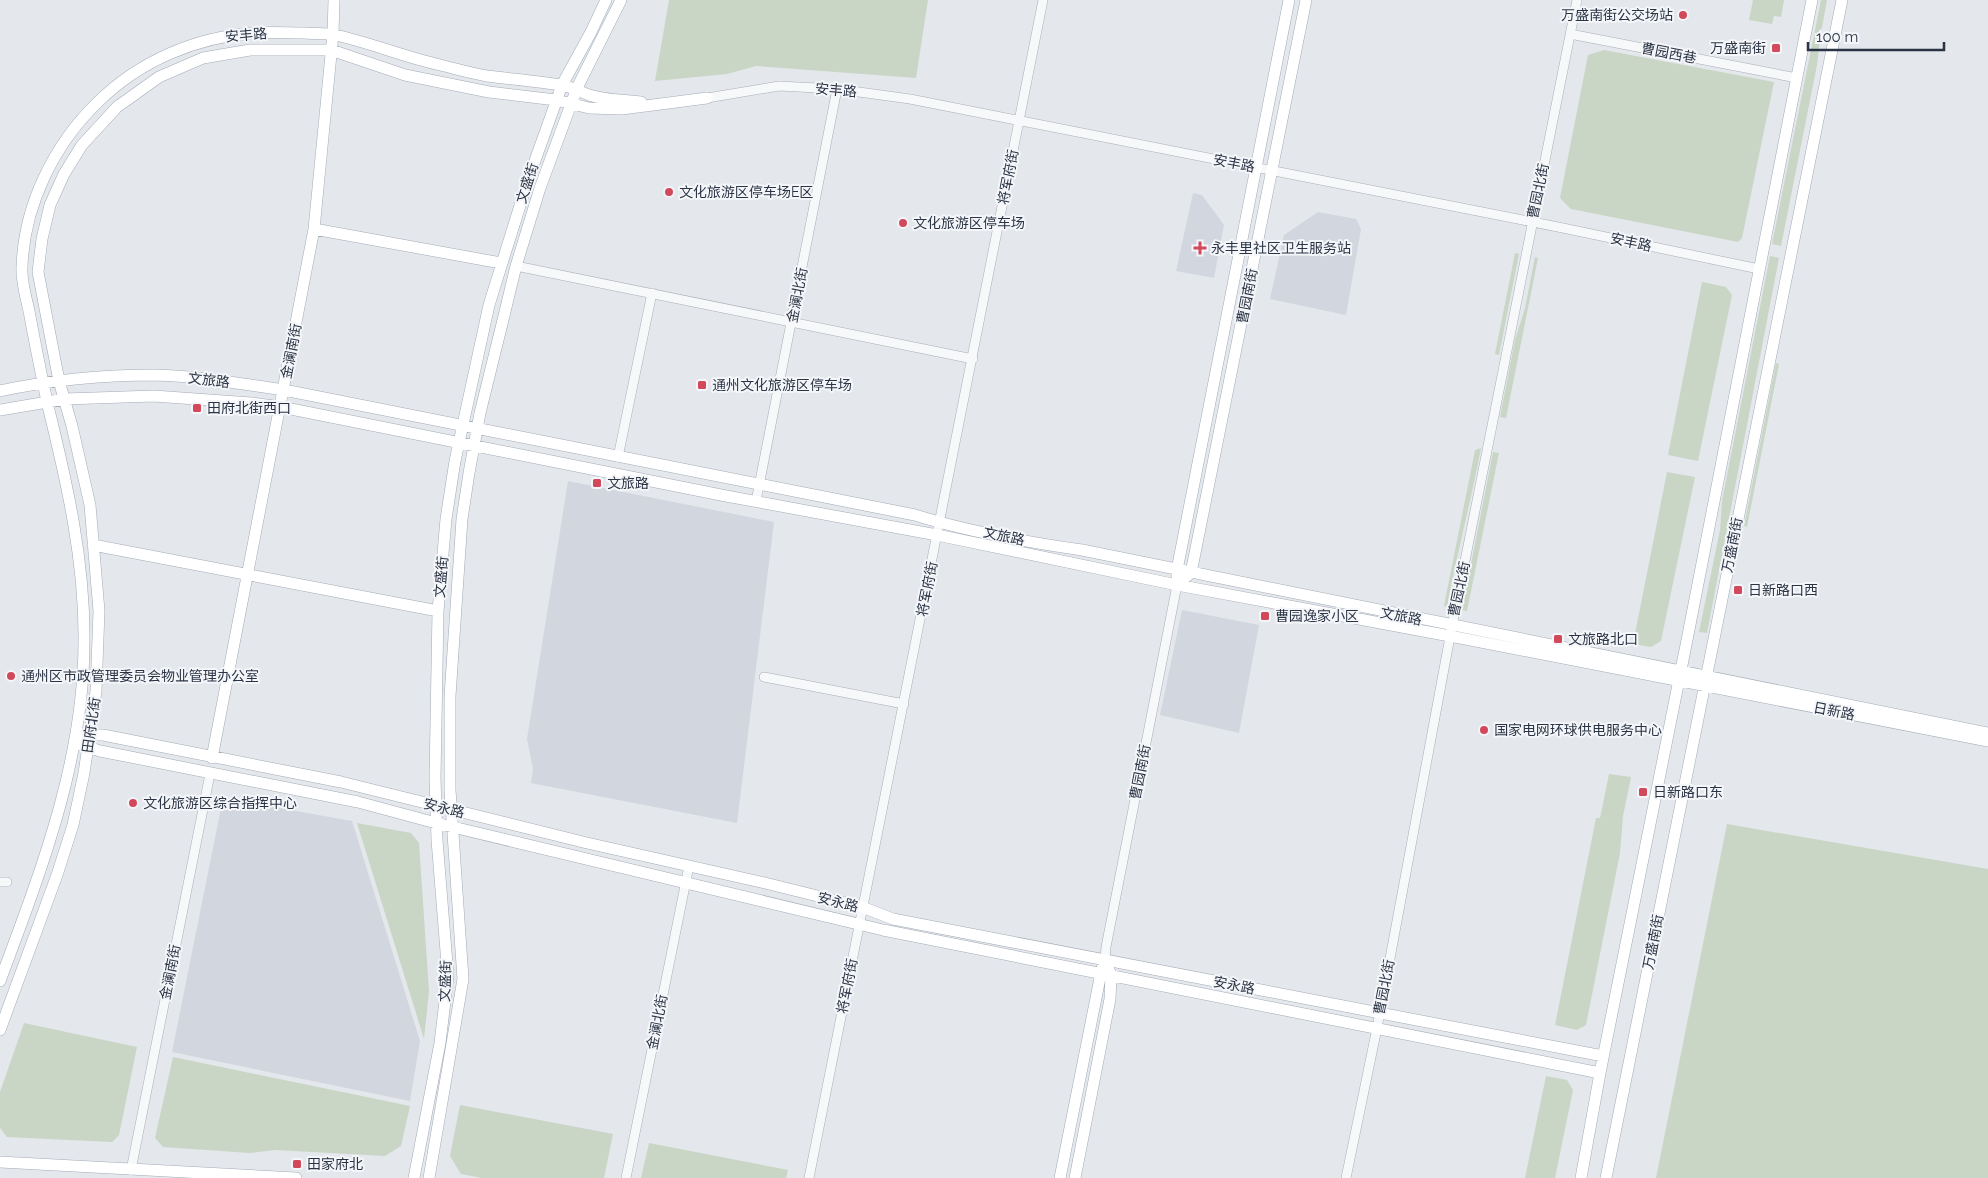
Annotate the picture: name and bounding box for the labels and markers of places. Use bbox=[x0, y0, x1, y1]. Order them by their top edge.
place label: 万盛南街公交场站 bbox=[1561, 7, 1673, 23]
marker: 万盛南街公交场站 bbox=[1677, 9, 1689, 21]
place label: 万盛南街 bbox=[1710, 40, 1766, 56]
marker: 万盛南街 bbox=[1770, 42, 1782, 54]
place label: 文化旅游区停车场E区 bbox=[679, 184, 814, 200]
marker: 文化旅游区停车场E区 bbox=[663, 186, 675, 198]
place label: 文化旅游区停车场 bbox=[913, 215, 1025, 231]
marker: 文化旅游区停车场 bbox=[897, 217, 909, 229]
place label: 永丰里社区卫生服务站 bbox=[1211, 240, 1351, 256]
marker: 永丰里社区卫生服务站 bbox=[1193, 241, 1207, 255]
place label: 通州文化旅游区停车场 bbox=[712, 377, 852, 393]
marker: 通州文化旅游区停车场 bbox=[696, 379, 708, 391]
place label: 田府北街西口 bbox=[207, 400, 291, 416]
marker: 田府北街西口 bbox=[191, 402, 203, 414]
place label: 文旅路 bbox=[607, 475, 649, 491]
marker: 文旅路 bbox=[591, 477, 603, 489]
place label: 日新路口西 bbox=[1748, 582, 1818, 598]
marker: 日新路口西 bbox=[1732, 584, 1744, 596]
place label: 曹园逸家小区 bbox=[1275, 608, 1359, 624]
marker: 曹园逸家小区 bbox=[1259, 610, 1271, 622]
place label: 文旅路北口 bbox=[1568, 631, 1638, 647]
marker: 文旅路北口 bbox=[1552, 633, 1564, 645]
place label: 通州区市政管理委员会物业管理办公室 bbox=[21, 668, 259, 684]
marker: 通州区市政管理委员会物业管理办公室 bbox=[5, 670, 17, 682]
place label: 国家电网环球供电服务中心 bbox=[1494, 722, 1662, 738]
marker: 国家电网环球供电服务中心 bbox=[1478, 724, 1490, 736]
place label: 日新路口东 bbox=[1653, 784, 1723, 800]
marker: 日新路口东 bbox=[1637, 786, 1649, 798]
place label: 文化旅游区综合指挥中心 bbox=[143, 795, 297, 811]
marker: 文化旅游区综合指挥中心 bbox=[127, 797, 139, 809]
place label: 田家府北 bbox=[307, 1156, 363, 1172]
marker: 田家府北 bbox=[291, 1158, 303, 1170]

